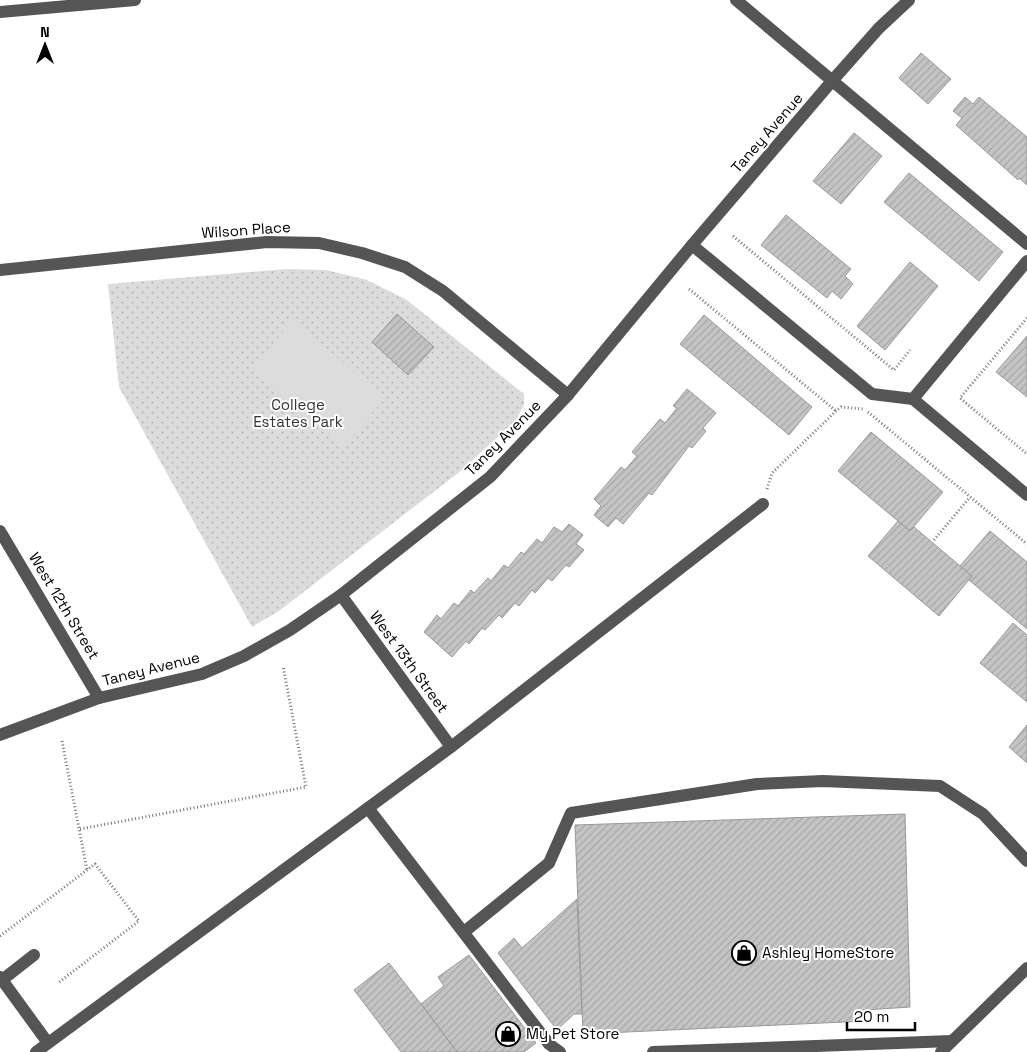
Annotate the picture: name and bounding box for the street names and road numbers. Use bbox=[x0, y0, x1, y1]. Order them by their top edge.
street label: Taney Avenue bbox=[727, 89, 807, 177]
street label: Wilson Place bbox=[201, 217, 291, 242]
street label: Taney Avenue bbox=[461, 395, 545, 480]
street label: West 12th Street bbox=[25, 549, 104, 663]
street label: West 13th Street bbox=[366, 607, 453, 716]
street label: Taney Avenue bbox=[100, 647, 202, 690]

